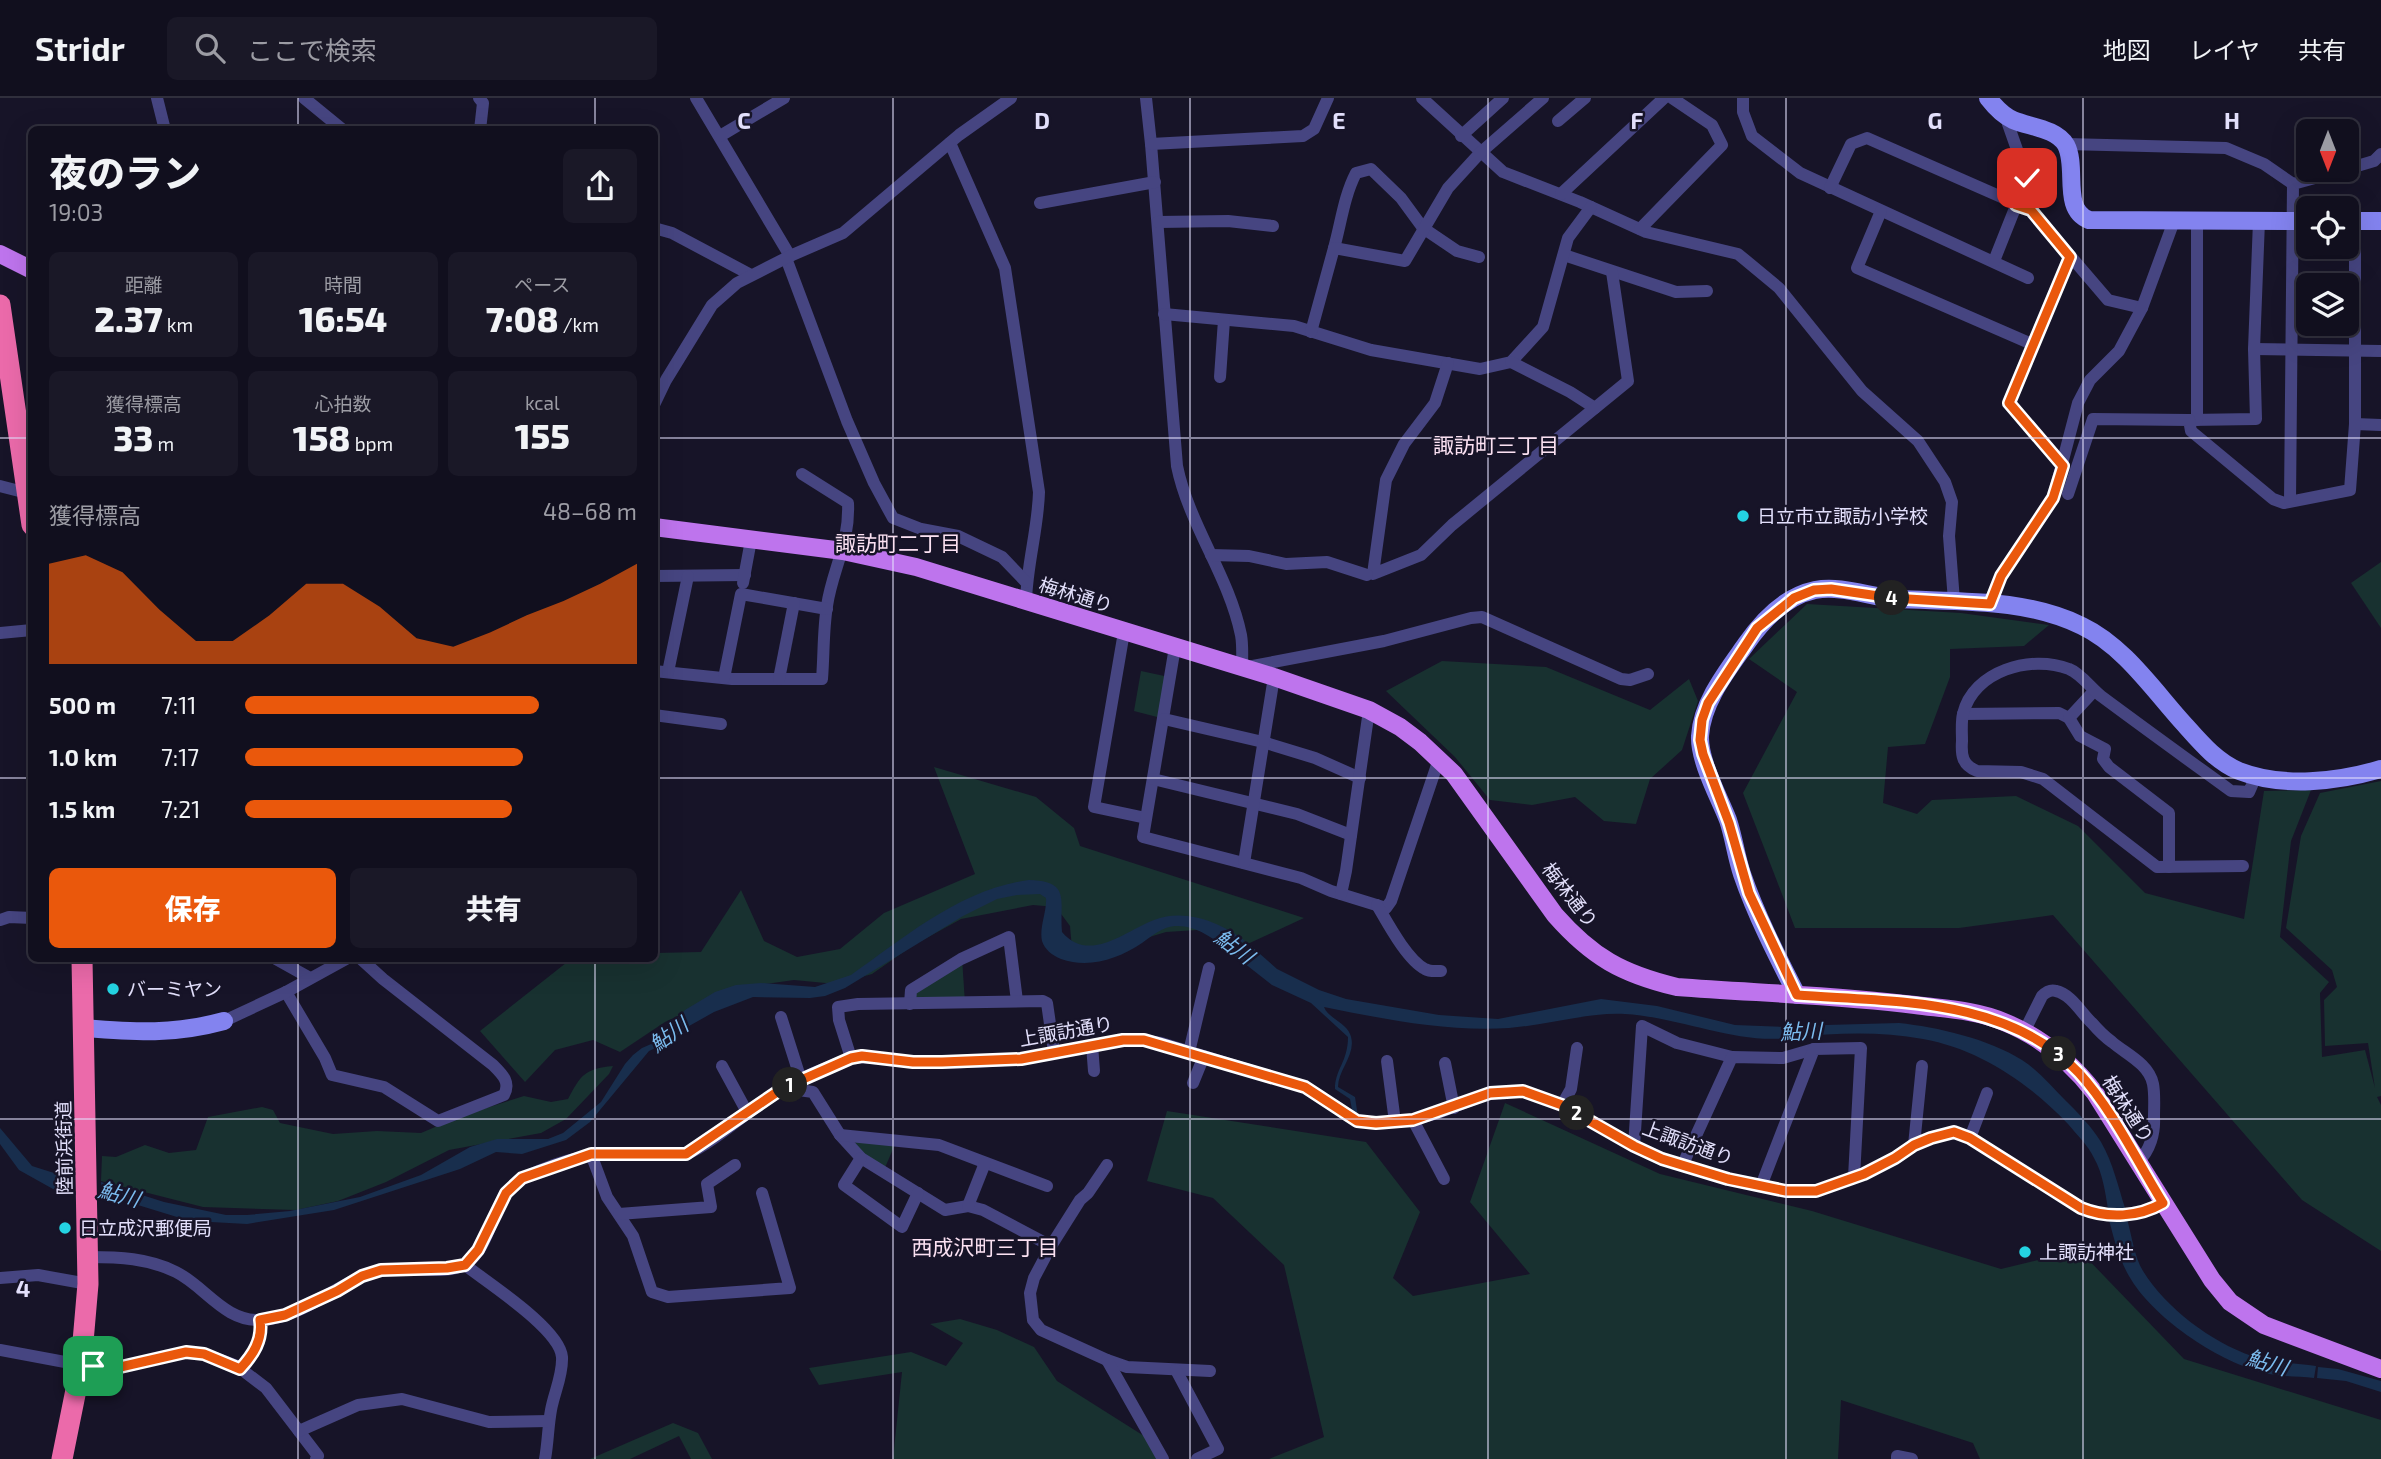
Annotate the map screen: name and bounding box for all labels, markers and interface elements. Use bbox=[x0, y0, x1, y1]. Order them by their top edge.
search box bbox=[167, 17, 657, 80]
text: Stridr bbox=[35, 28, 125, 68]
icon: search bbox=[191, 29, 229, 67]
text: ここで検索 bbox=[247, 34, 377, 65]
text: 地図 bbox=[2103, 35, 2151, 64]
text: レイヤ bbox=[2189, 35, 2260, 64]
text: 共有 bbox=[2298, 35, 2346, 64]
text: C bbox=[737, 106, 751, 134]
text: D bbox=[1034, 106, 1050, 134]
text: E bbox=[1332, 106, 1346, 134]
text: F bbox=[1631, 106, 1644, 134]
text: G bbox=[1928, 106, 1942, 134]
text: H bbox=[2224, 106, 2240, 134]
north arrow bbox=[2296, 119, 2359, 182]
map controls bbox=[2296, 119, 2359, 336]
pin bbox=[1997, 148, 2057, 208]
text: 夜のラン bbox=[49, 149, 201, 195]
button: share bbox=[563, 149, 637, 223]
icon: check bbox=[2008, 159, 2046, 197]
button: locate bbox=[2296, 196, 2359, 259]
text: 19:03 bbox=[49, 198, 103, 226]
text: 距離 bbox=[125, 273, 163, 296]
text: 時間 bbox=[324, 273, 362, 296]
text: ペース bbox=[514, 273, 570, 296]
button: layers bbox=[2296, 273, 2359, 336]
text: 2.37 bbox=[94, 297, 163, 339]
text: 16:54 bbox=[299, 297, 387, 339]
text: 7:08 bbox=[486, 297, 559, 339]
text: km bbox=[163, 313, 193, 336]
text: /km bbox=[559, 313, 599, 336]
text: kcal bbox=[525, 391, 560, 414]
text: 獲得標高 bbox=[106, 392, 182, 415]
text: 心拍数 bbox=[314, 392, 372, 415]
text: 155 bbox=[515, 414, 570, 456]
text: 33 bbox=[113, 416, 153, 458]
text: 158 bbox=[293, 416, 350, 458]
text: m bbox=[153, 432, 174, 455]
text: bpm bbox=[350, 432, 393, 455]
district label: 諏訪町三丁目 bbox=[1433, 432, 1559, 457]
text: 48–68 m bbox=[543, 497, 637, 525]
text: 獲得標高 bbox=[49, 501, 141, 529]
place label: 日立市立諏訪小学校 bbox=[1757, 504, 1928, 527]
marker: 日立市立諏訪小学校 bbox=[1735, 508, 1751, 524]
district label: 諏訪町二丁目 bbox=[835, 530, 961, 555]
street label: 梅林通り bbox=[1036, 572, 1116, 617]
pin: 4 bbox=[1874, 580, 1910, 616]
text: 4 bbox=[1885, 586, 1898, 609]
text: 500 m bbox=[49, 691, 116, 719]
text: 7:11 bbox=[161, 691, 197, 719]
text: 1.0 km bbox=[49, 743, 117, 771]
text: 7:17 bbox=[161, 743, 199, 771]
text: 1.5 km bbox=[49, 795, 115, 823]
text: 7:21 bbox=[161, 795, 200, 823]
street label: 梅林通り bbox=[1538, 858, 1603, 932]
button: 保存 bbox=[49, 868, 336, 948]
button: 共有 bbox=[350, 868, 637, 948]
water label: 鮎川 bbox=[1211, 923, 1261, 970]
place label: バーミヤン bbox=[127, 977, 222, 1000]
marker: バーミヤン bbox=[105, 981, 121, 997]
water label: 鮎川 bbox=[644, 1010, 694, 1056]
street label: 上諏訪通り bbox=[1017, 1011, 1115, 1050]
water label: 鮎川 bbox=[1780, 1017, 1824, 1044]
pin: 3 bbox=[2042, 1037, 2076, 1072]
text: 3 bbox=[2053, 1042, 2064, 1065]
pin: 1 bbox=[772, 1068, 808, 1102]
street label: 梅林通り bbox=[2098, 1071, 2159, 1147]
text: 1 bbox=[785, 1073, 794, 1096]
pin: 2 bbox=[1560, 1096, 1594, 1130]
street label: 陸前浜街道 bbox=[51, 1100, 76, 1196]
text: 2 bbox=[1571, 1101, 1582, 1124]
street label: 上諏訪通り bbox=[1640, 1115, 1737, 1170]
water label: 鮎川 bbox=[96, 1176, 145, 1212]
place label: 日立成沢郵便局 bbox=[79, 1216, 212, 1239]
marker: 日立成沢郵便局 bbox=[57, 1220, 73, 1236]
district label: 西成沢町三丁目 bbox=[912, 1234, 1059, 1259]
place label: 上諏訪神社 bbox=[2039, 1240, 2134, 1263]
marker: 上諏訪神社 bbox=[2017, 1244, 2033, 1260]
text: 4 bbox=[16, 1274, 30, 1302]
pin bbox=[63, 1336, 123, 1396]
water label: 鮎川 bbox=[2244, 1344, 2293, 1380]
icon: arrive bbox=[74, 1347, 112, 1385]

